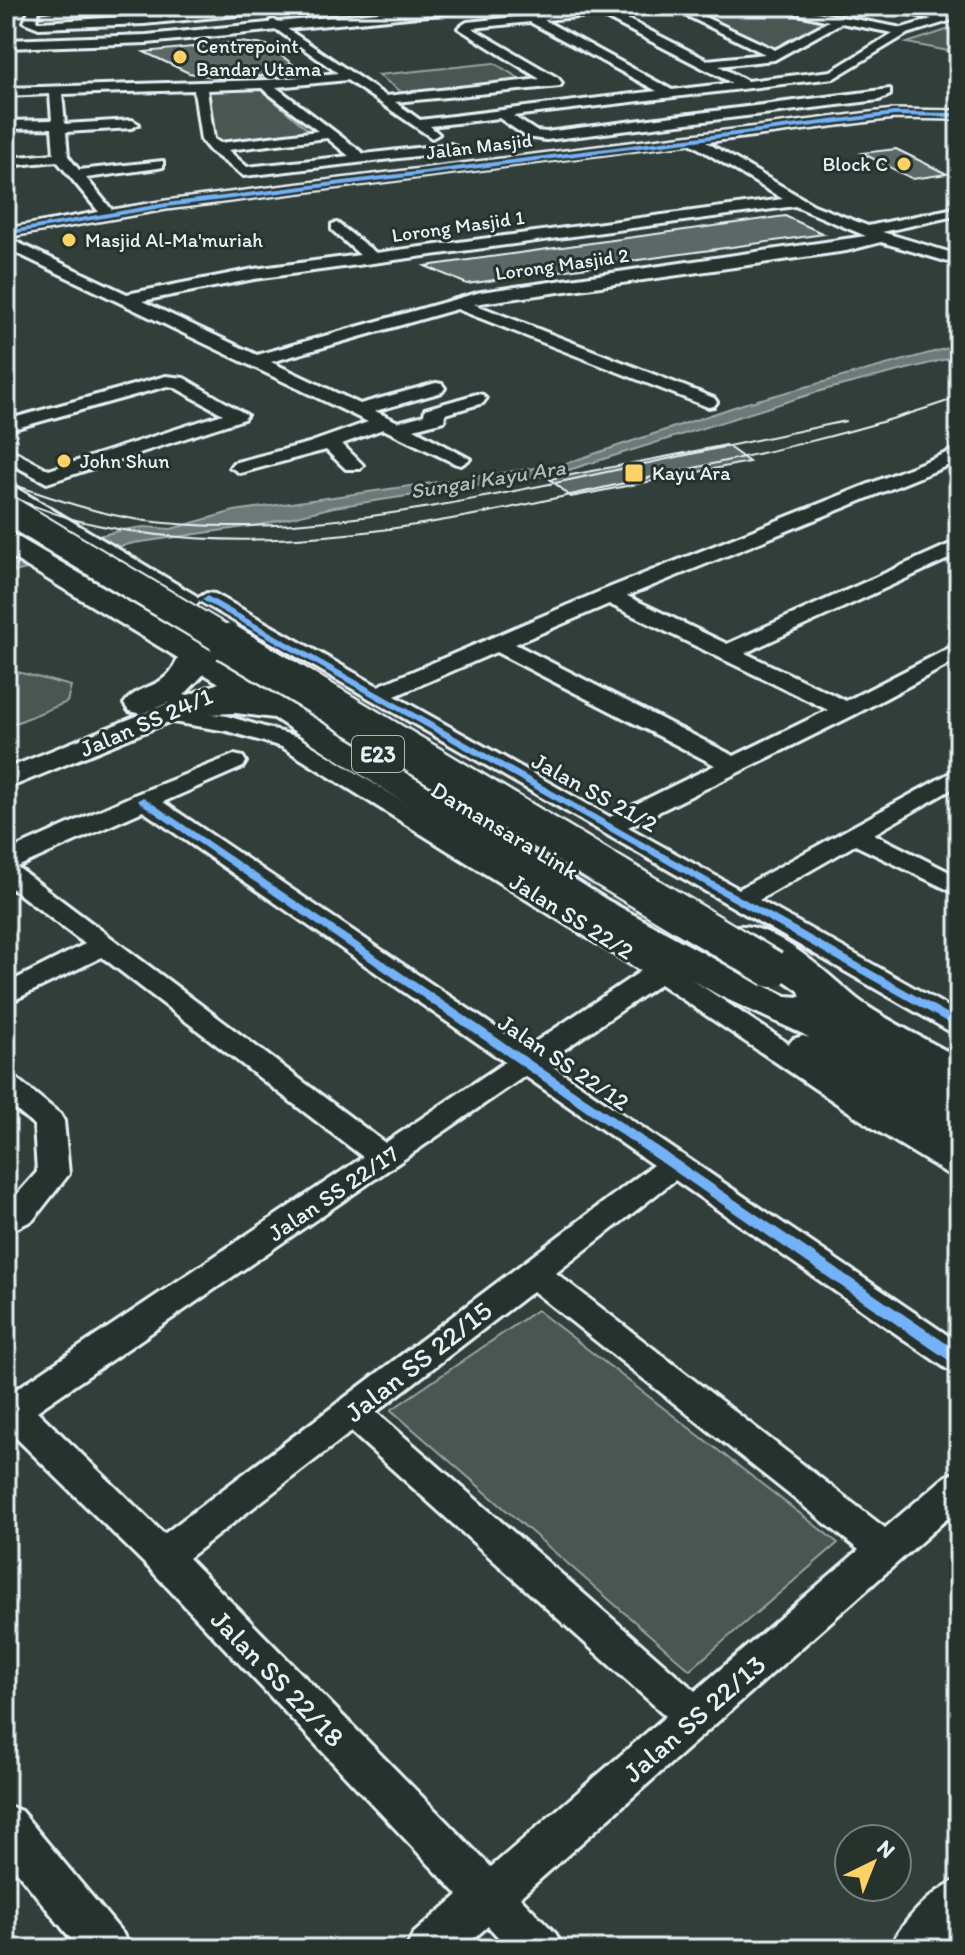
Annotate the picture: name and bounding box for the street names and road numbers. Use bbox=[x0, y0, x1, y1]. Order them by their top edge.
street label: Jalan Masjid bbox=[425, 128, 534, 164]
street label: Lorong Masjid 1 bbox=[390, 205, 526, 247]
street label: Lorong Masjid 2 bbox=[494, 243, 631, 285]
street label: Jalan SS 24/1 bbox=[75, 681, 217, 763]
road number: E23 bbox=[352, 736, 404, 772]
street label: Jalan SS 21/2 bbox=[527, 746, 663, 839]
street label: Damansara Link bbox=[426, 774, 585, 886]
street label: Jalan SS 22/2 bbox=[505, 866, 640, 966]
street label: Jalan SS 22/12 bbox=[493, 1007, 635, 1117]
street label: Jalan SS 22/17 bbox=[262, 1139, 404, 1247]
street label: Jalan SS 22/15 bbox=[338, 1293, 498, 1429]
street label: Jalan SS 22/18 bbox=[204, 1602, 352, 1754]
street label: Jalan SS 22/13 bbox=[616, 1647, 772, 1789]

